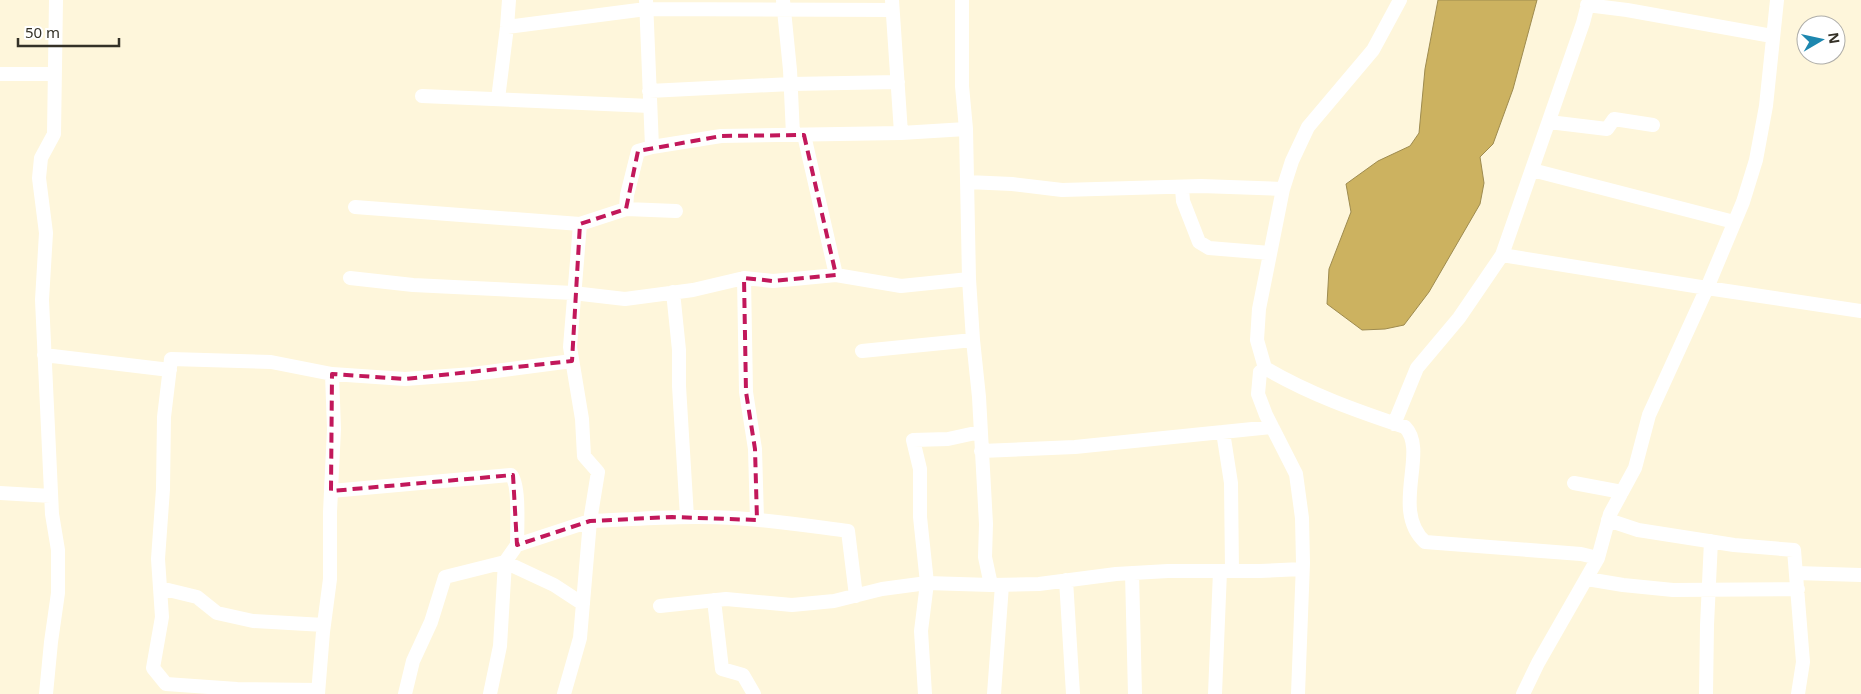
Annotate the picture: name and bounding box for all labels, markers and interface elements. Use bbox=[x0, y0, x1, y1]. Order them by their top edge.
scale bar bbox=[18, 15, 119, 47]
north arrow bbox=[1796, 15, 1846, 65]
text: 50 m bbox=[25, 22, 60, 42]
text: N bbox=[1824, 31, 1845, 45]

